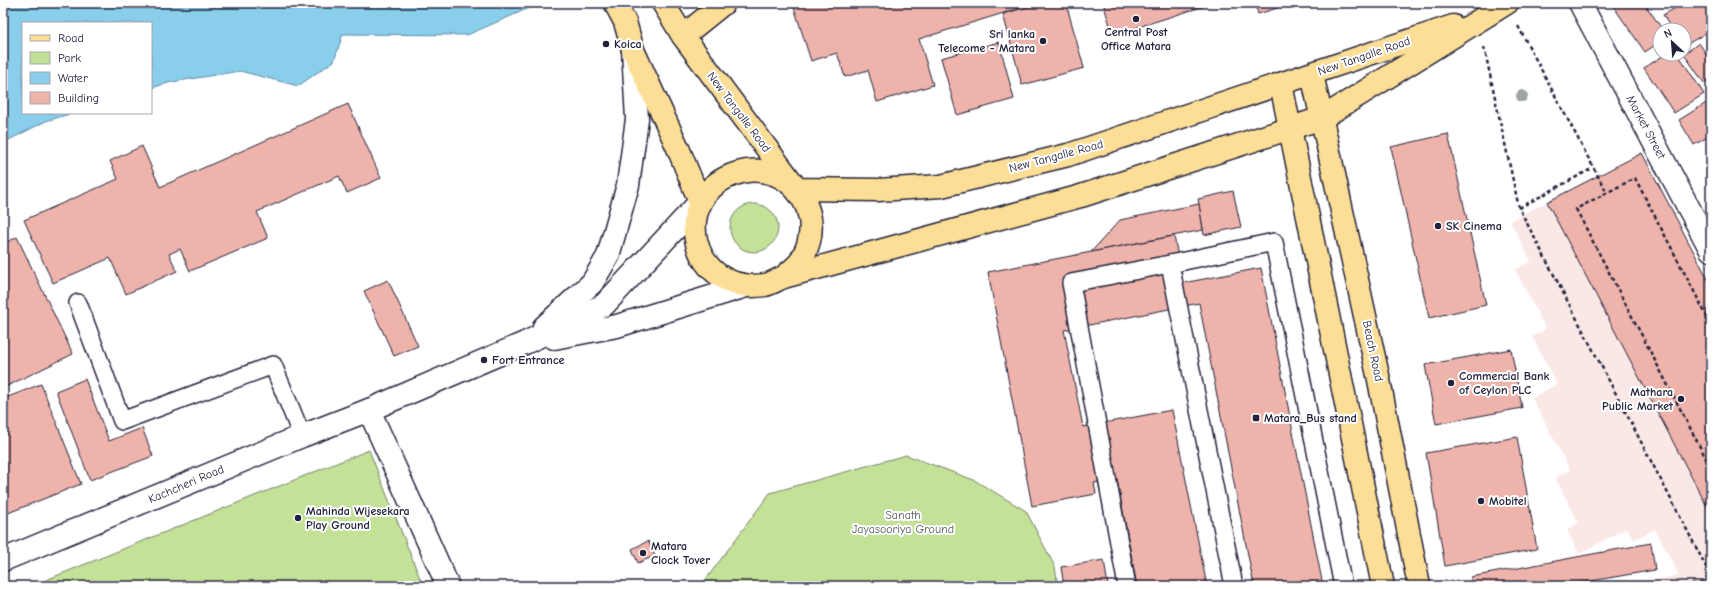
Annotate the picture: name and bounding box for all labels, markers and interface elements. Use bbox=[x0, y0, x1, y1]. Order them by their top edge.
marker: Central Post Office Matara bbox=[1131, 14, 1141, 24]
legend bbox=[22, 22, 152, 114]
north arrow bbox=[1652, 22, 1692, 62]
place label: Central Post Office Matara bbox=[1101, 25, 1171, 53]
text: N bbox=[1662, 26, 1674, 41]
place label: Sri lanka Telecome - Matara bbox=[938, 27, 1035, 55]
text: Road bbox=[58, 31, 84, 45]
street label: New Tangalle Road bbox=[1316, 34, 1412, 78]
marker: Sri lanka Telecome - Matara bbox=[1038, 36, 1048, 46]
place label: Koica bbox=[614, 37, 642, 51]
marker: Koica bbox=[601, 39, 611, 49]
text: Park bbox=[58, 51, 81, 65]
street label: New Tangalle Road bbox=[704, 69, 774, 155]
text: Water bbox=[58, 71, 88, 85]
text: Building bbox=[58, 91, 99, 105]
street label: Market Street bbox=[1623, 93, 1669, 162]
street label: New Tangalle Road bbox=[1007, 137, 1105, 175]
place label: SK Cinema bbox=[1446, 219, 1502, 233]
marker: SK Cinema bbox=[1433, 221, 1443, 231]
street label: Beach Road bbox=[1360, 319, 1386, 383]
place label: Fort Entrance bbox=[492, 353, 565, 367]
marker: Fort Entrance bbox=[479, 355, 489, 365]
place label: Commercial Bank of Ceylon PLC bbox=[1459, 369, 1550, 397]
marker: Commercial Bank of Ceylon PLC bbox=[1446, 378, 1456, 388]
place label: Mathara Public Market bbox=[1602, 385, 1674, 413]
marker: Mathara Public Market bbox=[1676, 394, 1686, 404]
place label: Matara_Bus stand bbox=[1264, 411, 1357, 425]
marker: Matara_Bus stand bbox=[1251, 413, 1261, 423]
street label: Kachcheri Road bbox=[146, 462, 226, 506]
place label: Mobitel bbox=[1489, 494, 1526, 508]
marker: Mobitel bbox=[1476, 496, 1486, 506]
place label: Mahinda Wijesekara Play Ground bbox=[306, 504, 410, 532]
park label: Sanath Jayasooriya Ground bbox=[852, 508, 954, 536]
marker: Mahinda Wijesekara Play Ground bbox=[293, 513, 303, 523]
place label: Matara Clock Tover bbox=[651, 539, 710, 567]
marker: Matara Clock Tover bbox=[638, 548, 648, 558]

